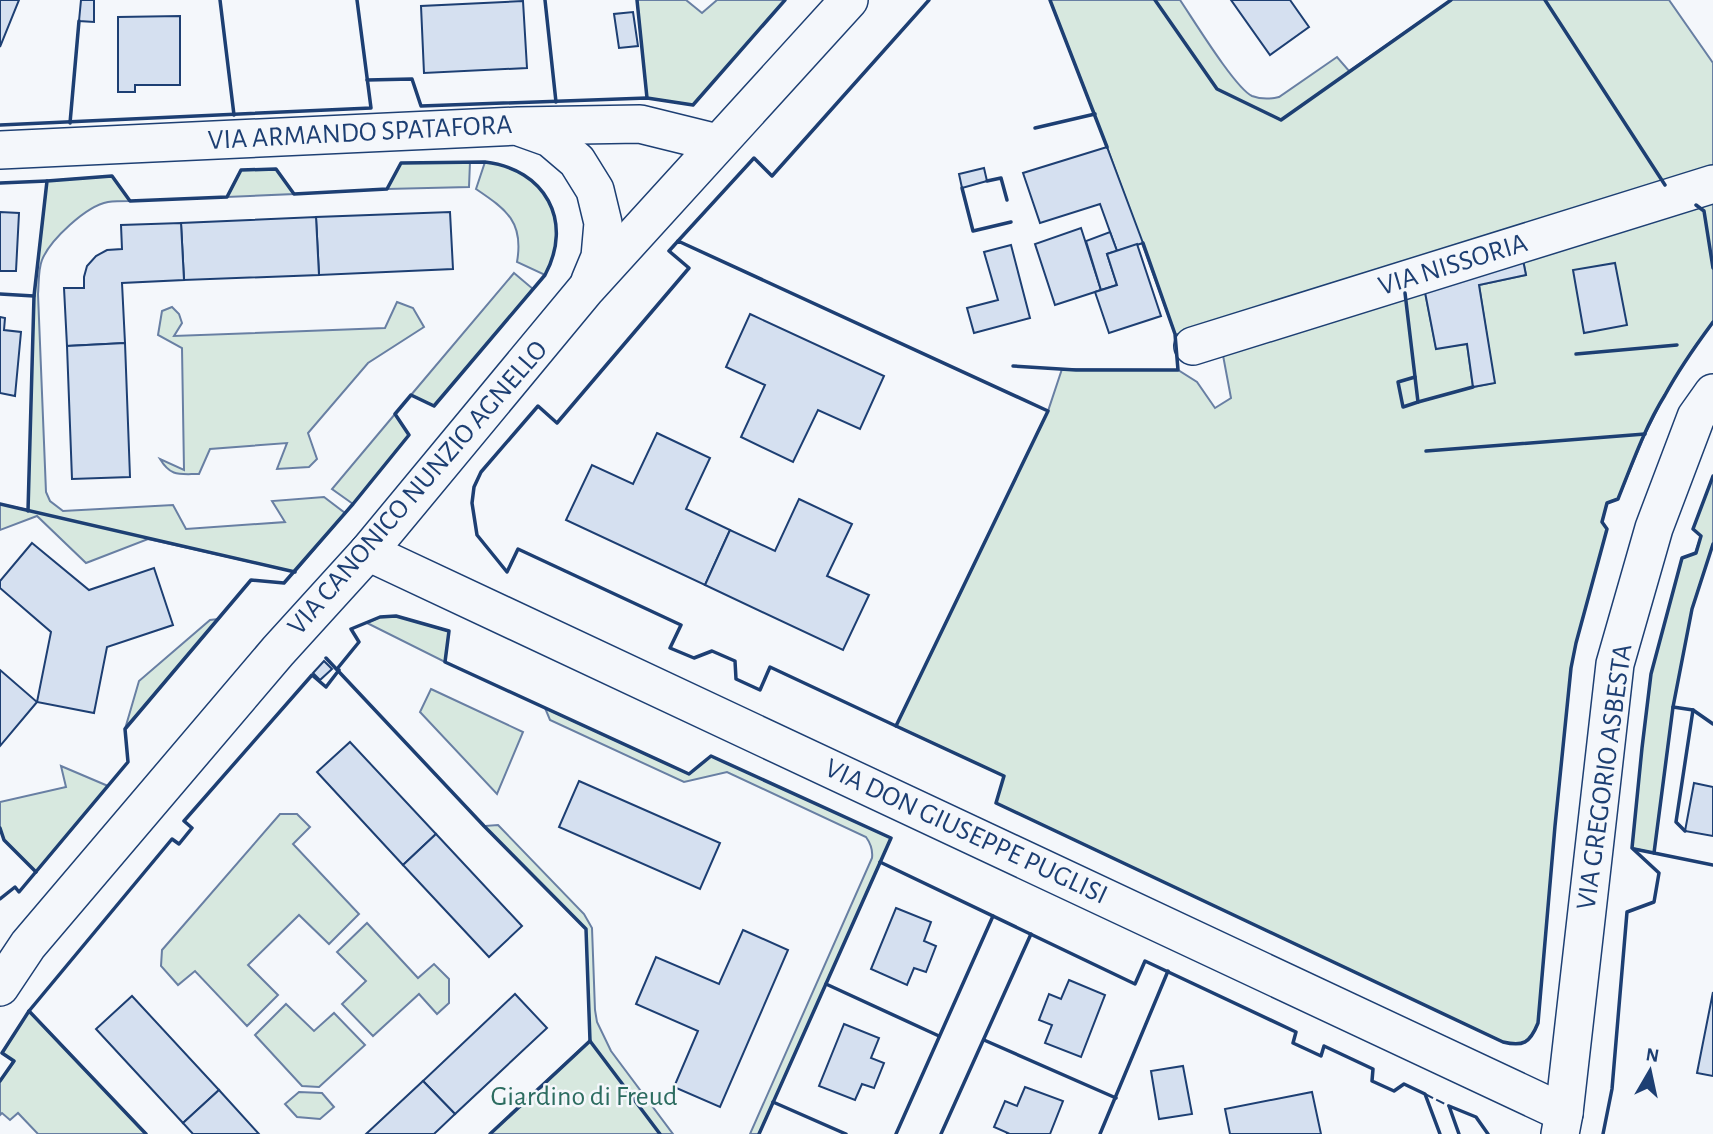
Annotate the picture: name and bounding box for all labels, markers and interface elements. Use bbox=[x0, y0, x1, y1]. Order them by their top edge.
street label: VIA ARMANDO SPATAFORA bbox=[207, 111, 513, 155]
street label: VIA NISSORIA bbox=[1375, 229, 1531, 301]
street label: VIA CANONICO NUNZIO AGNELLO bbox=[283, 336, 553, 640]
street label: VIA GREGORIO ASBESTA bbox=[1572, 642, 1638, 912]
street label: VIA DON GIUSEPPE PUGLISI bbox=[820, 754, 1112, 910]
north arrow bbox=[1615, 1036, 1685, 1106]
text: N bbox=[1644, 1045, 1660, 1066]
park label: Giardino di Freud bbox=[490, 1083, 678, 1111]

